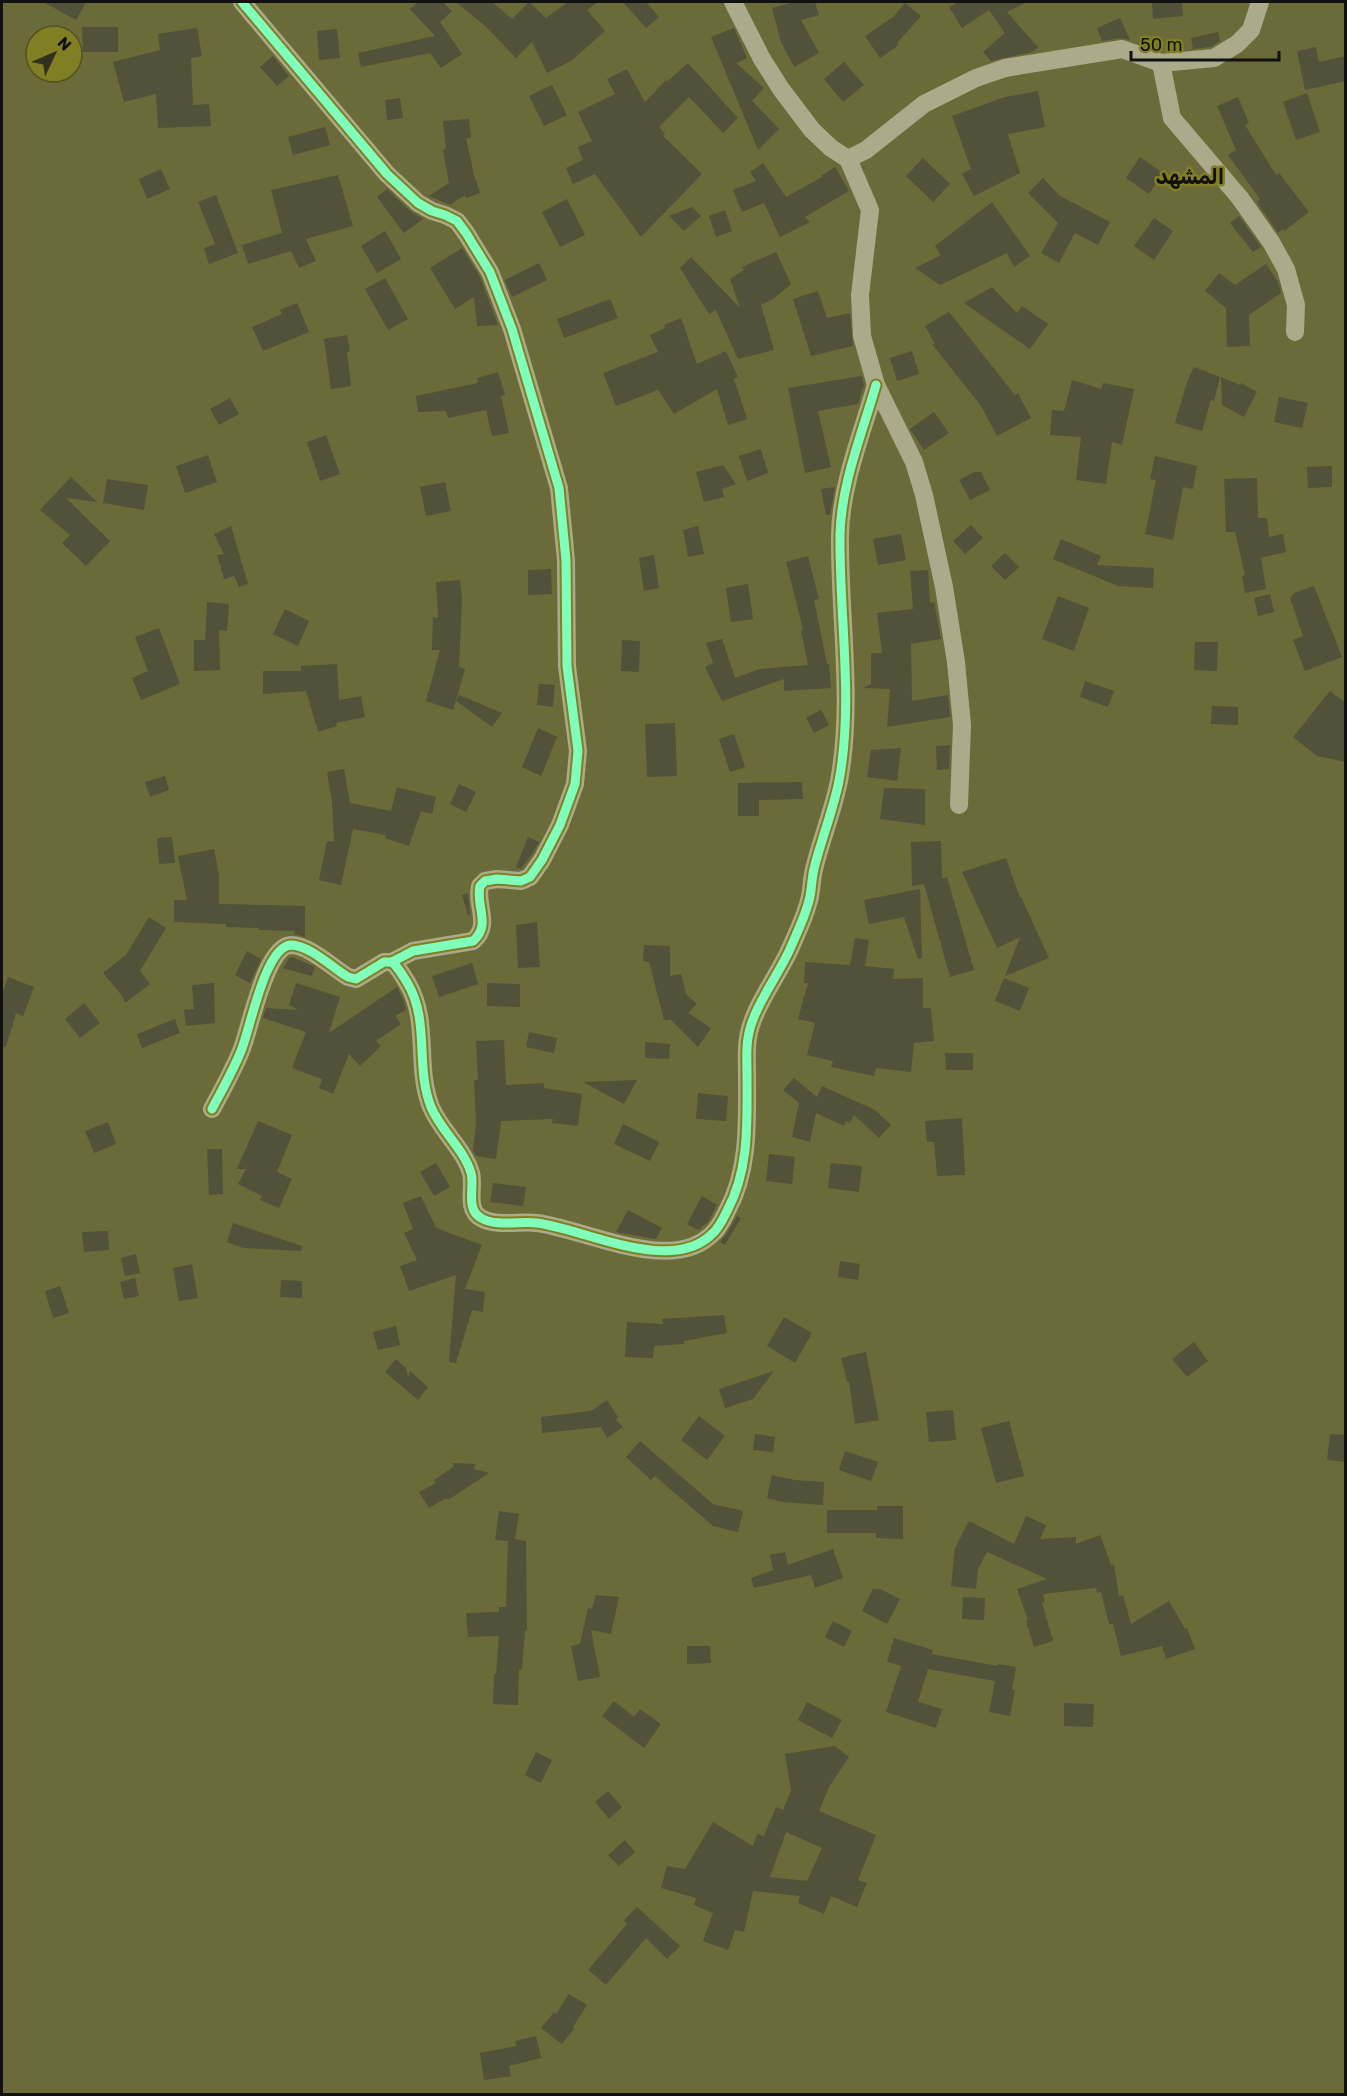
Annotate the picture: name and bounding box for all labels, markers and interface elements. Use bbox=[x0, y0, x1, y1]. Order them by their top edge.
north arrow bbox=[24, 24, 84, 84]
scale bar bbox=[1131, 24, 1280, 62]
text: N bbox=[54, 33, 75, 55]
text: 50 m bbox=[1140, 34, 1183, 56]
district label: المشهد bbox=[1156, 164, 1224, 189]

